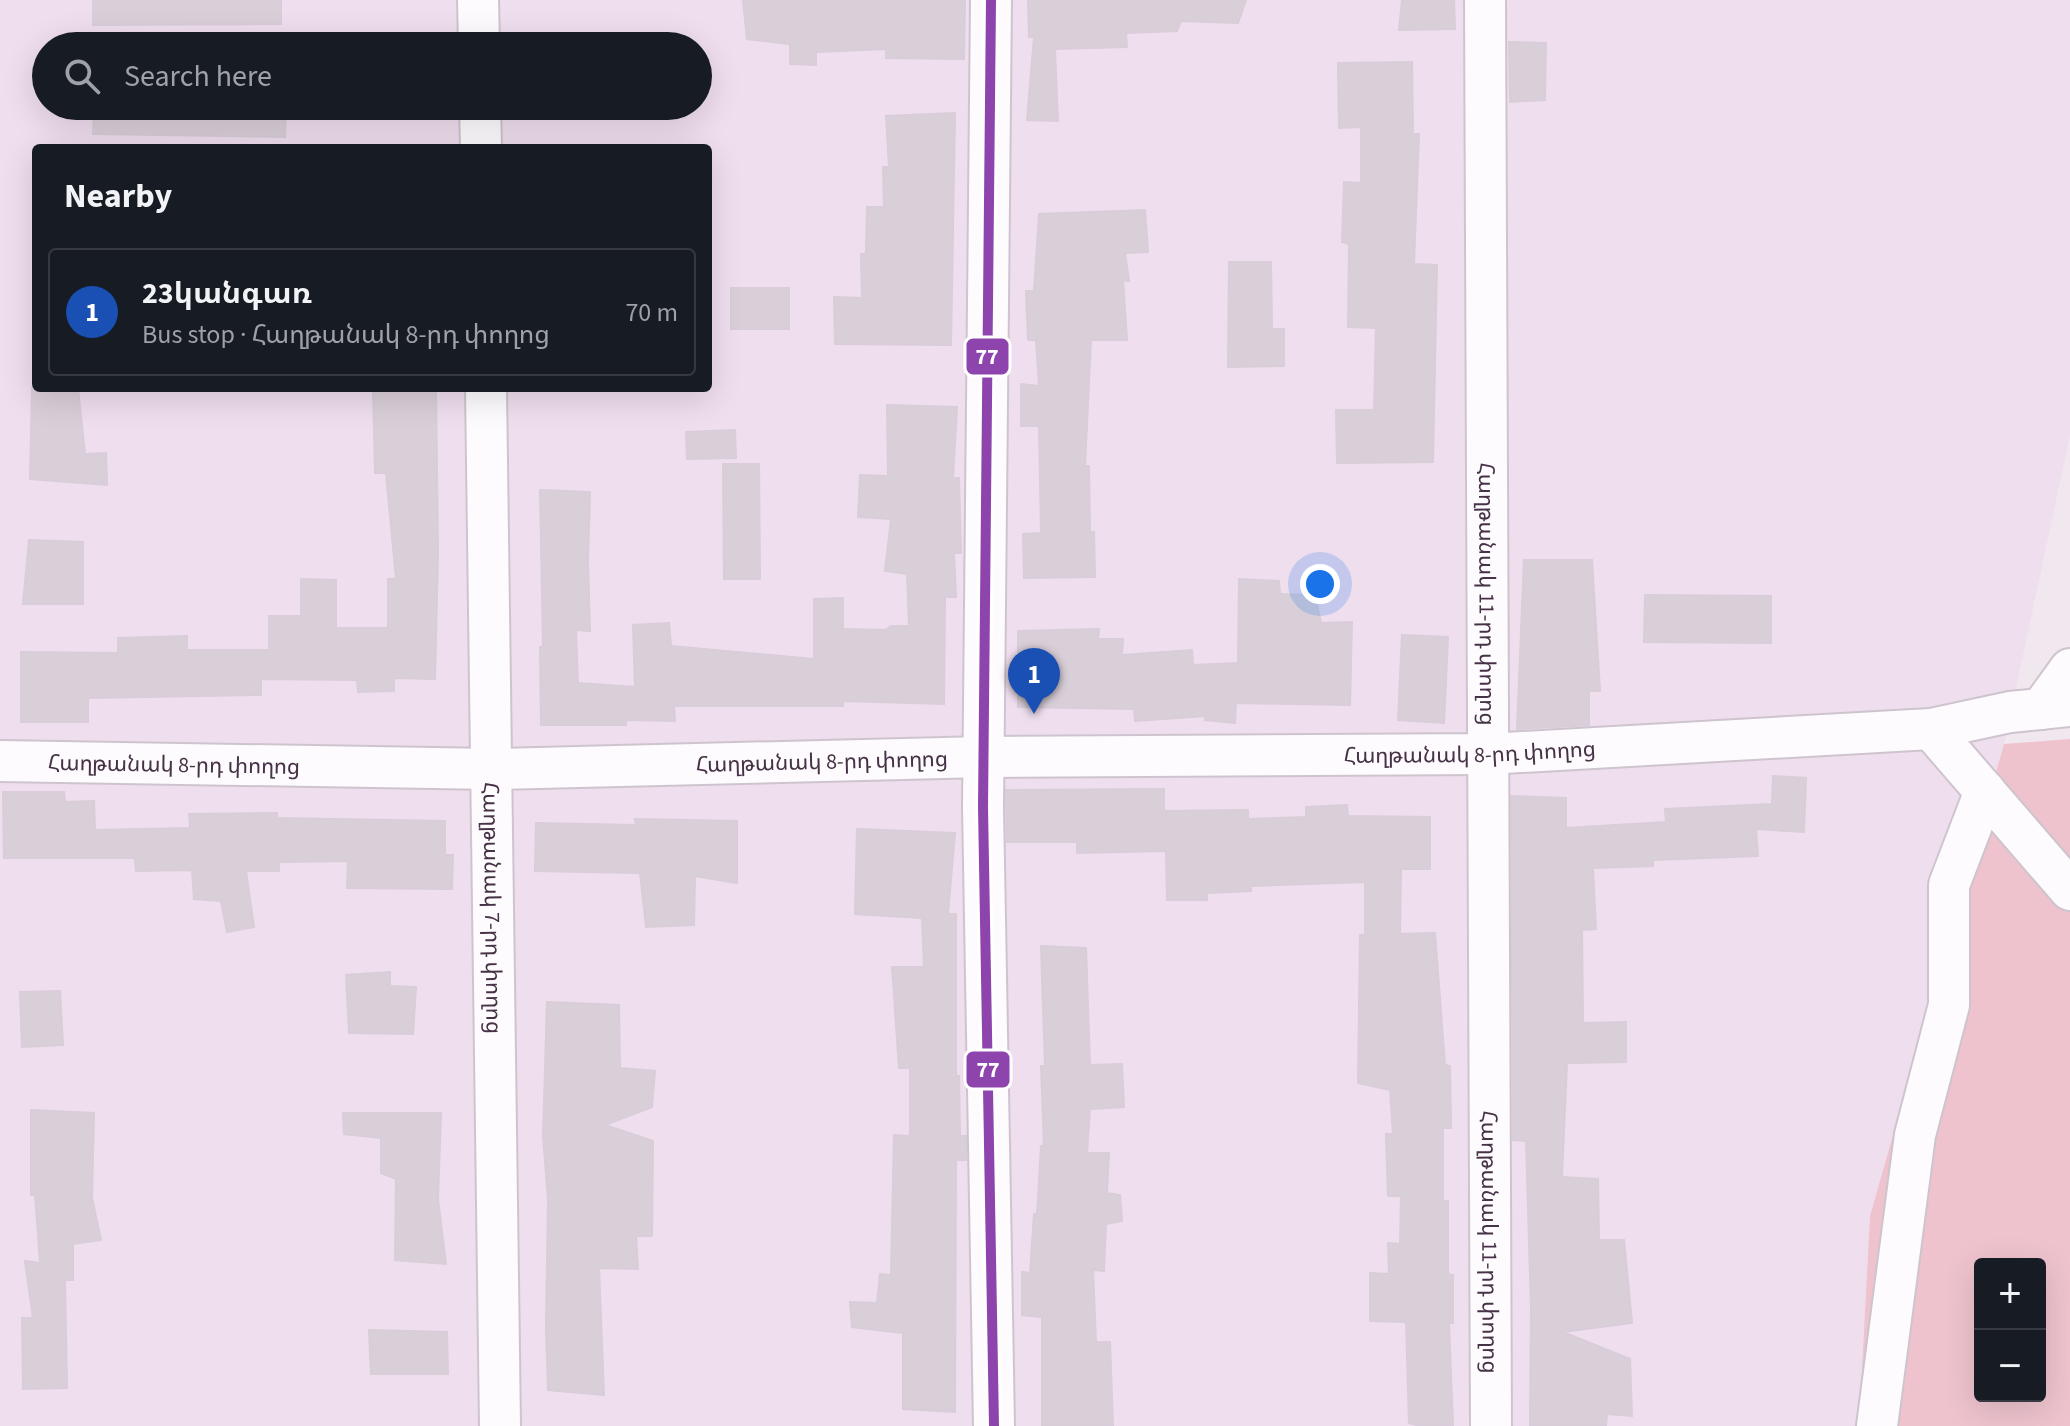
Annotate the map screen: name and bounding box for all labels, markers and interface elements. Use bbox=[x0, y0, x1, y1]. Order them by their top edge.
search box bbox=[32, 32, 712, 120]
icon: search bbox=[60, 54, 104, 98]
text: Search here bbox=[124, 55, 272, 98]
text: Nearby bbox=[64, 172, 172, 221]
text: 23կանգառ bbox=[142, 272, 312, 315]
text: 1 bbox=[85, 294, 99, 331]
text: 70 m bbox=[625, 294, 678, 331]
text: Bus stop · Հաղթանակ 8-րդ փողոց bbox=[142, 316, 550, 353]
line badge: 77 bbox=[965, 337, 1010, 376]
text: 77 bbox=[975, 341, 999, 373]
street label: Հաղթանակ 11-րդ փողոց bbox=[1470, 462, 1503, 726]
your location bbox=[1300, 564, 1340, 604]
pin: 1 bbox=[1008, 648, 1060, 714]
street label: Հաղթանակ 8-րդ փողոց bbox=[1344, 733, 1597, 772]
street label: Հաղթանակ 8-րդ փողոց bbox=[695, 743, 948, 781]
street label: Հաղթանակ 8-րդ փողոց bbox=[48, 747, 300, 783]
street label: Հաղթանակ 7-րդ փողոց bbox=[474, 782, 510, 1034]
line badge: 77 bbox=[965, 1050, 1011, 1089]
text: 77 bbox=[976, 1054, 1000, 1086]
street label: Հաղթանակ 11-րդ փողոց bbox=[1473, 1110, 1506, 1374]
map controls bbox=[1974, 1258, 2046, 1402]
button: + bbox=[1974, 1258, 2046, 1330]
button: − bbox=[1974, 1330, 2046, 1402]

